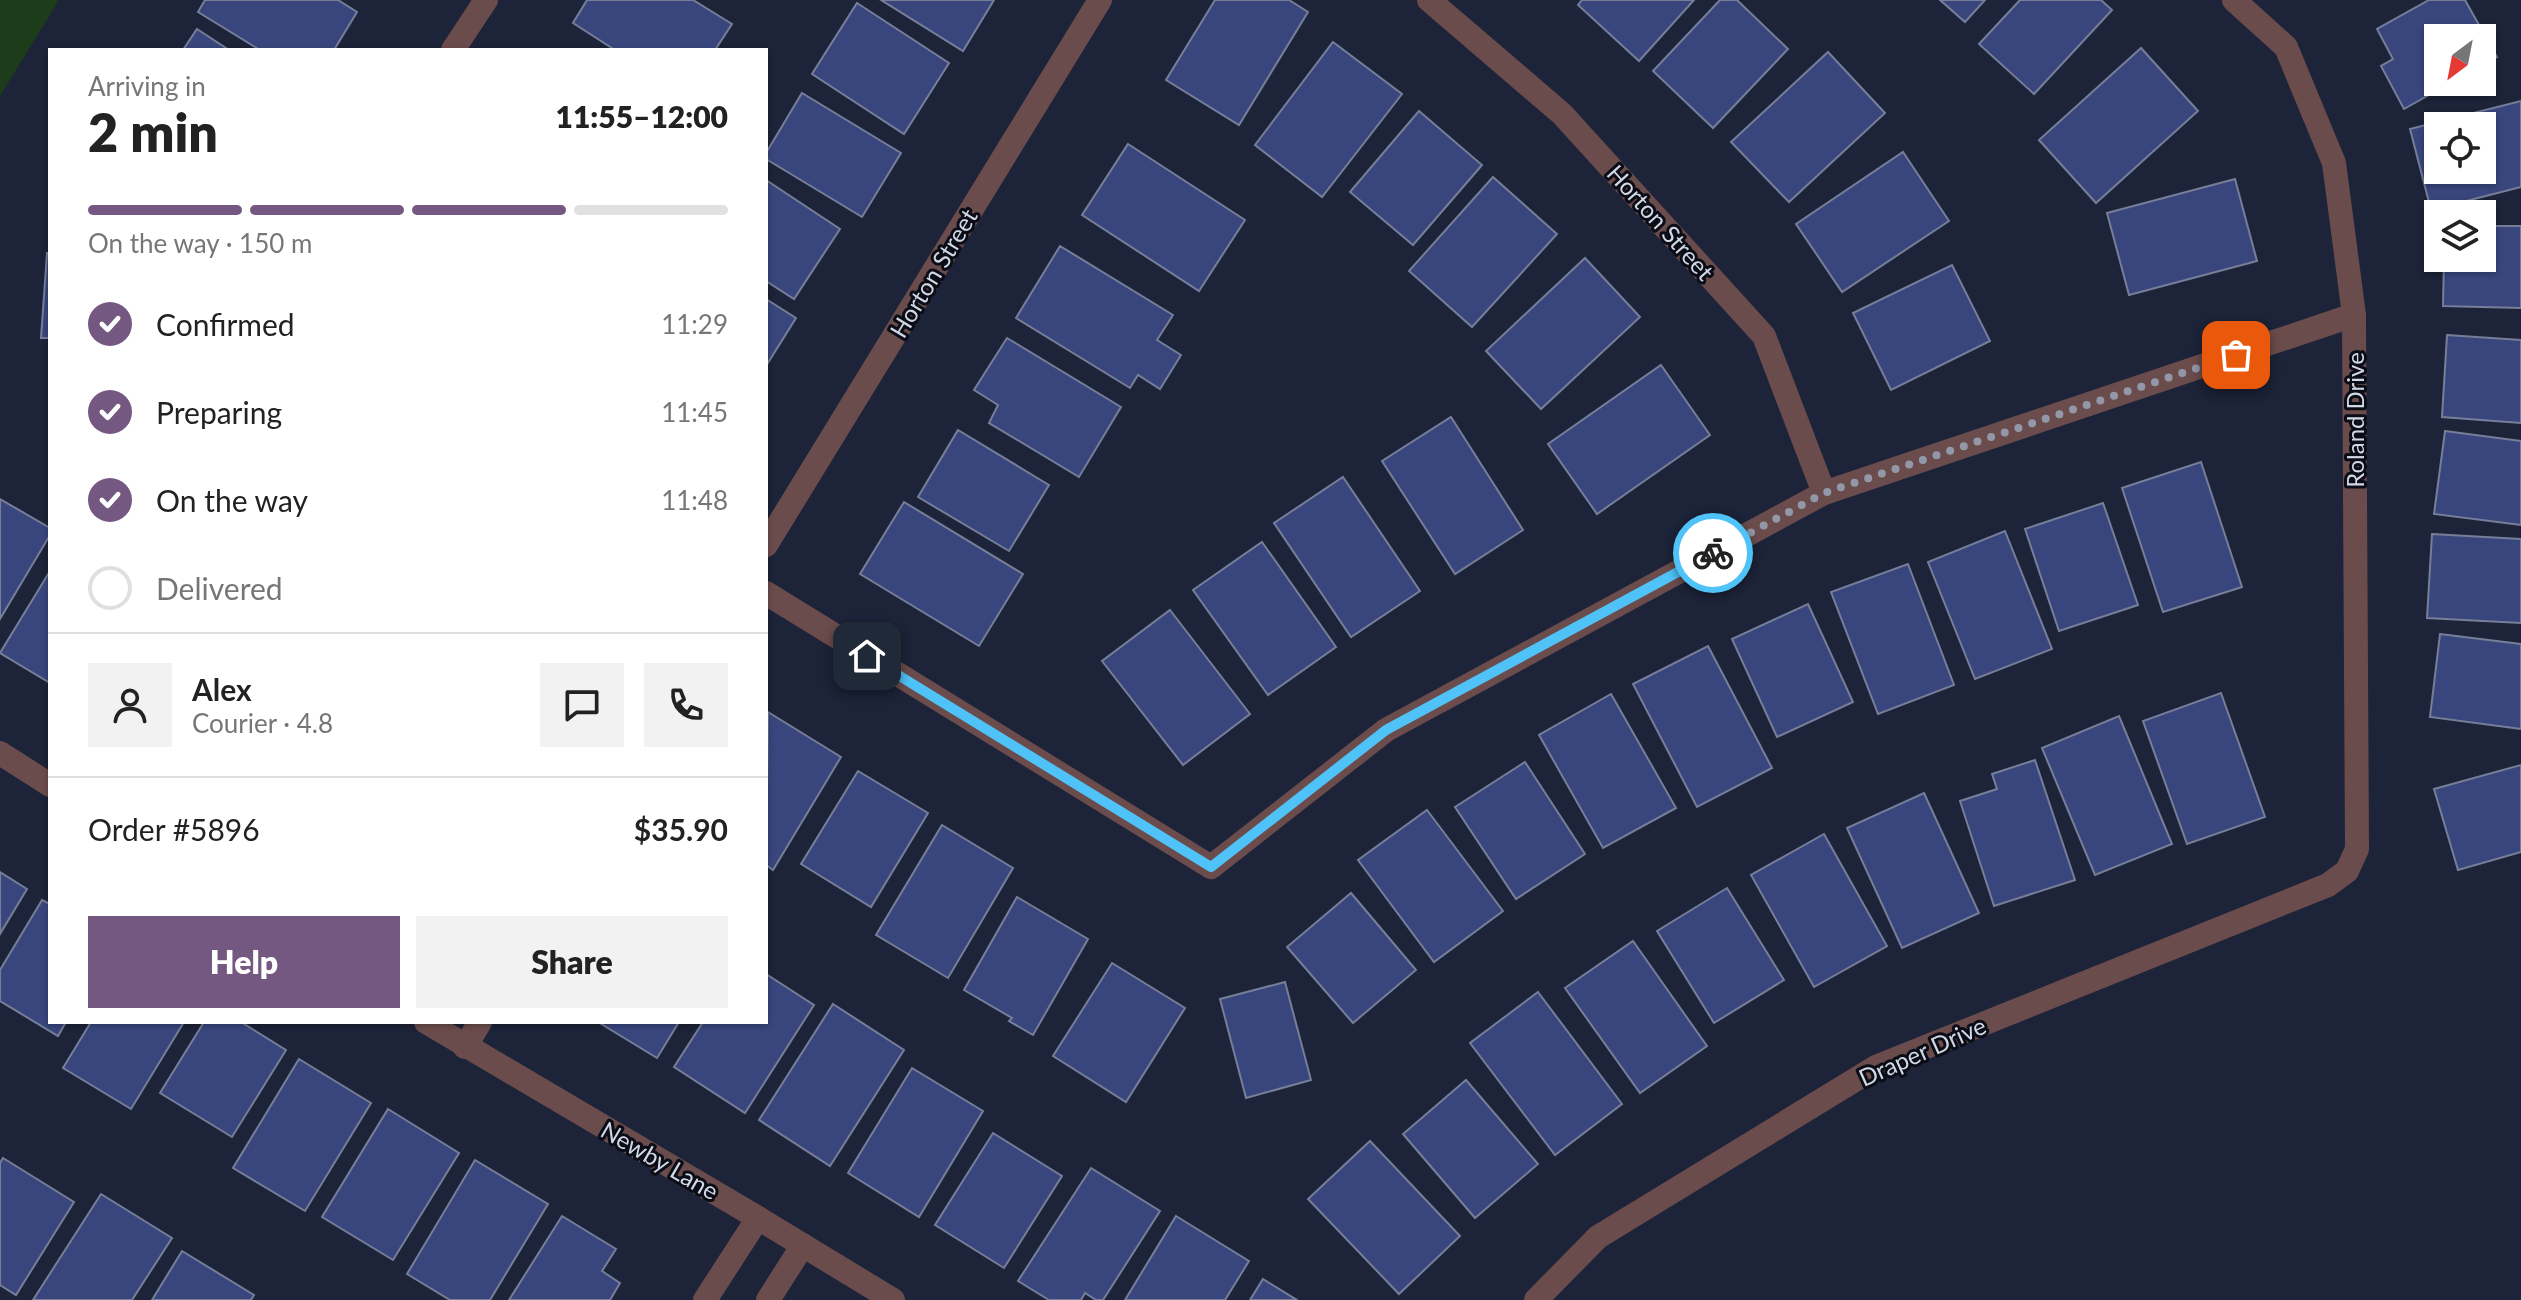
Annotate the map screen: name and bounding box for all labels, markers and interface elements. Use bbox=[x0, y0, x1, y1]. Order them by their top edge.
north arrow bbox=[2424, 24, 2496, 96]
map controls bbox=[2424, 24, 2496, 272]
text: Arriving in bbox=[88, 70, 206, 102]
text: 11:55–12:00 bbox=[555, 98, 728, 134]
text: 2 min bbox=[88, 101, 218, 163]
button: locate bbox=[2424, 112, 2496, 184]
street label: Horton Street bbox=[1602, 158, 1721, 286]
button: layers bbox=[2424, 200, 2496, 272]
street label: Horton Street bbox=[883, 203, 983, 343]
text: On the way · 150 m bbox=[88, 227, 312, 259]
icon: check bbox=[88, 302, 132, 346]
text: Confirmed bbox=[156, 306, 295, 342]
text: 11:29 bbox=[661, 308, 728, 340]
pin bbox=[2202, 321, 2270, 389]
icon: bag bbox=[2214, 333, 2258, 377]
street label: Roland Drive bbox=[2340, 352, 2369, 488]
icon: check bbox=[88, 390, 132, 434]
text: Preparing bbox=[156, 394, 282, 430]
text: 11:45 bbox=[661, 396, 728, 428]
icon: check bbox=[88, 478, 132, 522]
text: On the way bbox=[156, 482, 308, 518]
text: 11:48 bbox=[661, 484, 728, 516]
courier bbox=[1673, 513, 1753, 593]
icon: bike bbox=[1691, 531, 1735, 575]
text: Delivered bbox=[156, 570, 283, 606]
pin bbox=[833, 622, 901, 690]
icon: home bbox=[845, 634, 889, 678]
button: person bbox=[88, 663, 172, 747]
button: chat bbox=[540, 663, 624, 747]
button: phone bbox=[644, 663, 728, 747]
text: Alex bbox=[192, 671, 252, 707]
text: Courier · 4.8 bbox=[192, 707, 333, 739]
text: Order #5896 bbox=[88, 811, 260, 847]
text: $35.90 bbox=[634, 811, 728, 847]
button: Help bbox=[88, 916, 400, 1008]
button: Share bbox=[416, 916, 728, 1008]
street label: Draper Drive bbox=[1854, 1010, 1990, 1092]
street label: Newby Lane bbox=[596, 1115, 724, 1205]

